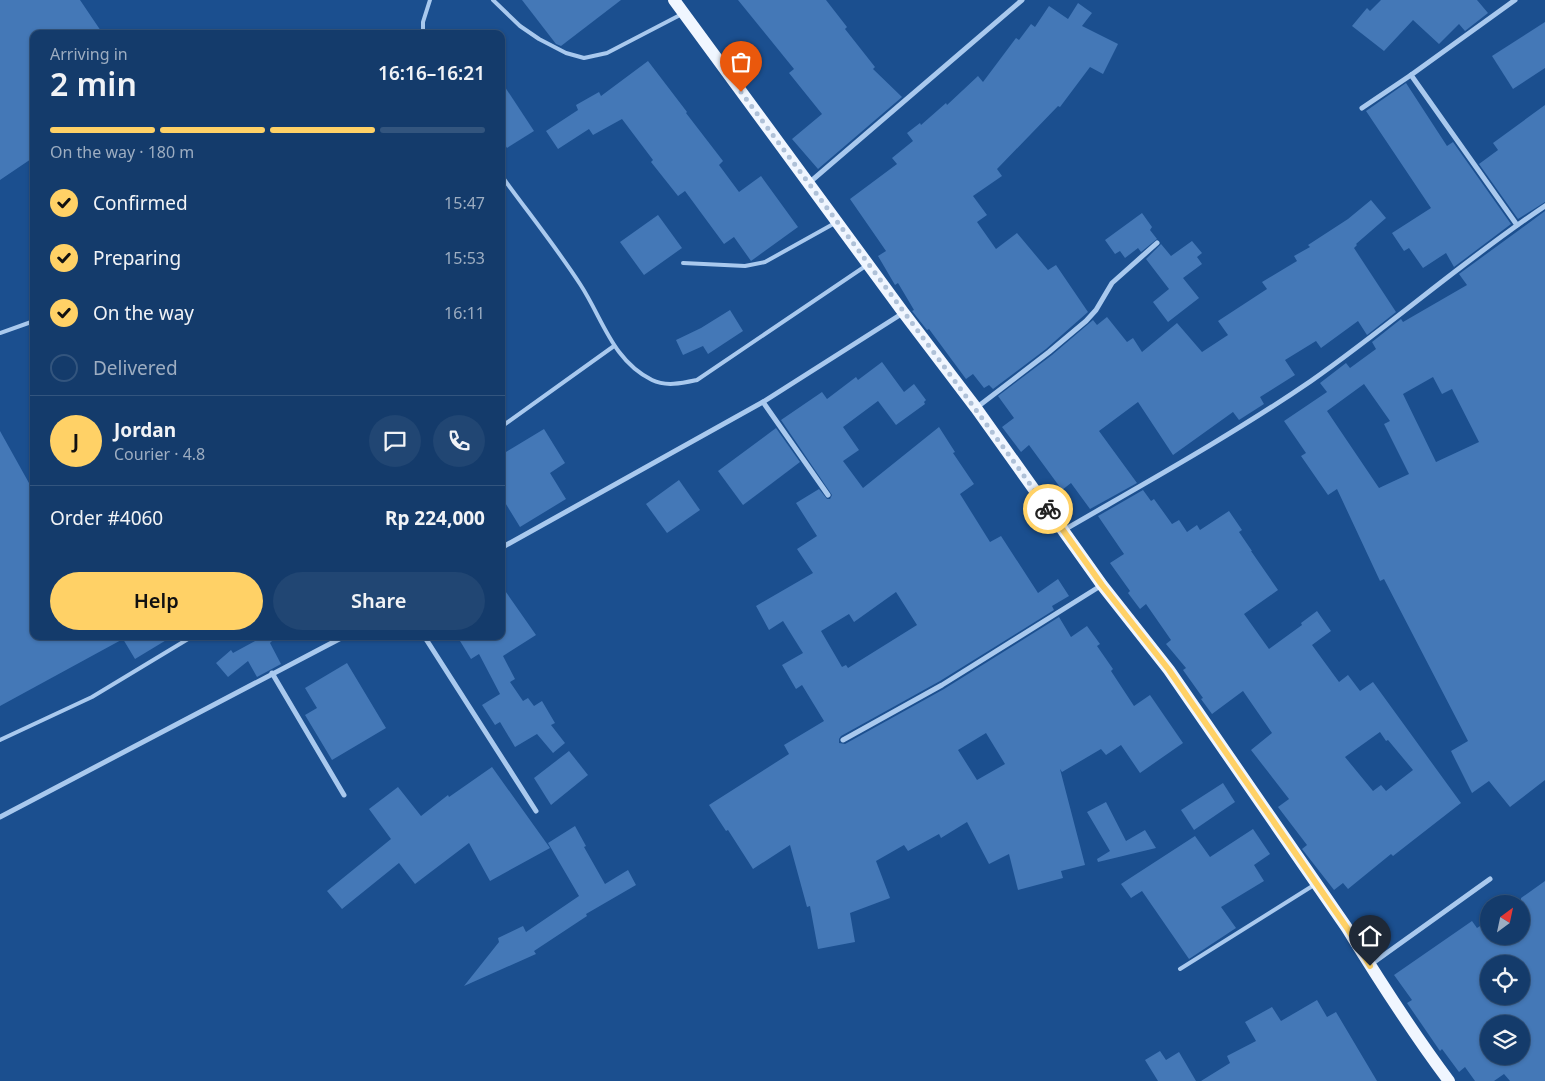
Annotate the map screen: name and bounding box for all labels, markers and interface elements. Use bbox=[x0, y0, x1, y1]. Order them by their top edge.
pin bbox=[720, 41, 762, 92]
text: Arriving in bbox=[50, 43, 128, 65]
icon: bag bbox=[727, 48, 755, 76]
text: 16:16–16:21 bbox=[378, 60, 485, 86]
text: 2 min bbox=[50, 62, 137, 105]
text: On the way · 180 m bbox=[50, 141, 194, 163]
icon: check bbox=[50, 189, 78, 217]
text: Confirmed bbox=[93, 190, 188, 216]
text: 15:47 bbox=[444, 192, 485, 214]
icon: check bbox=[50, 244, 78, 272]
text: Preparing bbox=[93, 245, 181, 271]
text: 15:53 bbox=[444, 247, 485, 269]
icon: check bbox=[50, 299, 78, 327]
text: On the way bbox=[93, 300, 194, 326]
text: 16:11 bbox=[444, 302, 485, 324]
text: Delivered bbox=[93, 355, 178, 381]
button: chat bbox=[369, 415, 421, 467]
button: phone bbox=[433, 415, 485, 467]
text: Jordan bbox=[114, 417, 176, 443]
text: J bbox=[73, 428, 79, 454]
text: Courier · 4.8 bbox=[114, 443, 205, 465]
courier bbox=[1023, 484, 1073, 534]
icon: bike bbox=[1034, 495, 1062, 523]
text: Order #4060 bbox=[50, 505, 163, 531]
text: Rp 224,000 bbox=[385, 505, 485, 531]
button: Help bbox=[50, 572, 263, 630]
button: Share bbox=[273, 572, 485, 630]
north arrow bbox=[1480, 895, 1530, 945]
map controls bbox=[1480, 895, 1530, 1065]
pin bbox=[1349, 915, 1391, 966]
icon: home bbox=[1356, 922, 1384, 950]
button: locate bbox=[1480, 955, 1530, 1005]
button: layers bbox=[1480, 1015, 1530, 1065]

